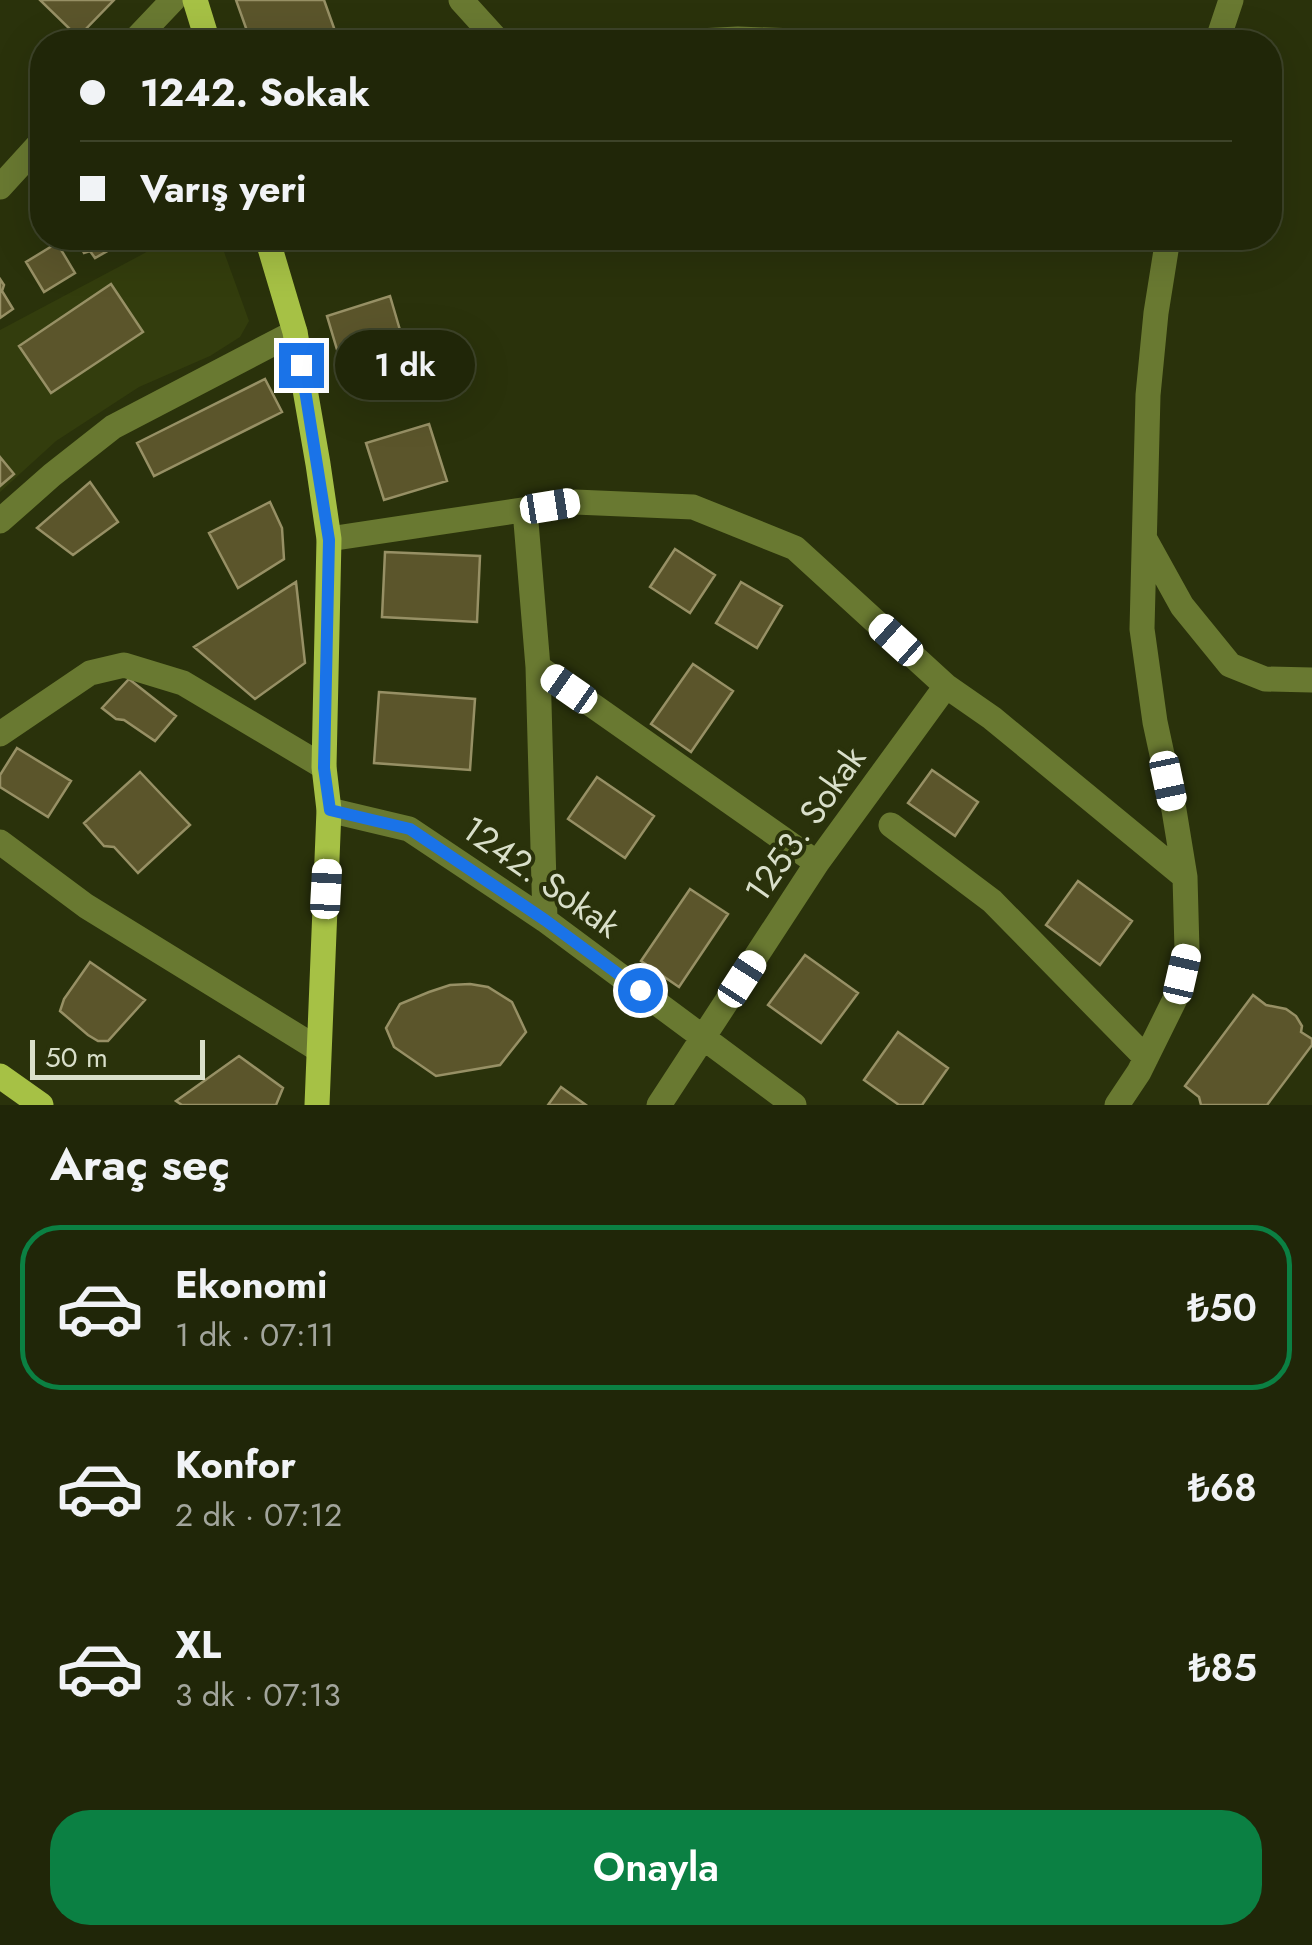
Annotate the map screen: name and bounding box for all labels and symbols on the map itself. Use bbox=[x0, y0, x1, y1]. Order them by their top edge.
callout: 1 dk bbox=[336, 330, 476, 400]
route end bbox=[279, 343, 324, 388]
car bbox=[518, 486, 582, 526]
car bbox=[864, 609, 928, 671]
car bbox=[536, 660, 602, 718]
street label: 1253. Sokak bbox=[733, 735, 878, 912]
car bbox=[1147, 749, 1189, 813]
street label: 1242. Sokak bbox=[452, 804, 631, 950]
car bbox=[309, 858, 343, 920]
car bbox=[1161, 941, 1203, 1007]
car bbox=[713, 946, 771, 1012]
route start bbox=[618, 968, 663, 1013]
scale bar bbox=[30, 1035, 205, 1080]

